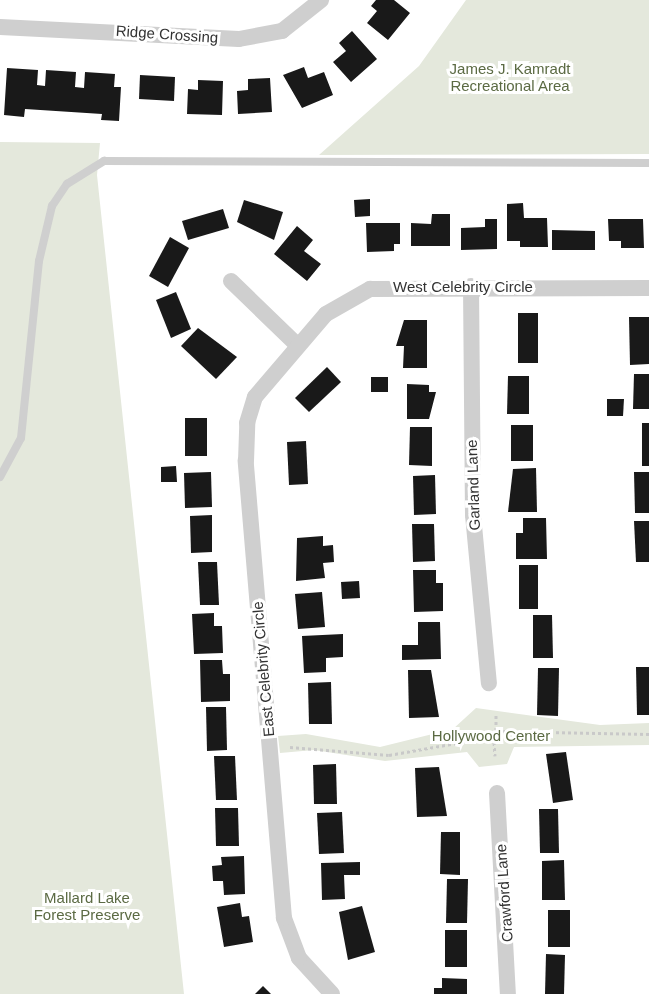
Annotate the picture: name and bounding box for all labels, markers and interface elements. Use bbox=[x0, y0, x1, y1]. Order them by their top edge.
street label: Ridge Crossing bbox=[115, 21, 219, 47]
park label: James J. Kamradt Recreational Area bbox=[450, 59, 570, 94]
street label: West Celebrity Circle bbox=[393, 278, 533, 296]
street label: Garland Lane bbox=[462, 439, 484, 531]
street label: East Celebrity Circle bbox=[248, 601, 278, 737]
park label: Hollywood Center bbox=[432, 727, 550, 745]
street label: Crawford Lane bbox=[492, 843, 516, 943]
park label: Mallard Lake Forest Preserve bbox=[34, 888, 140, 923]

